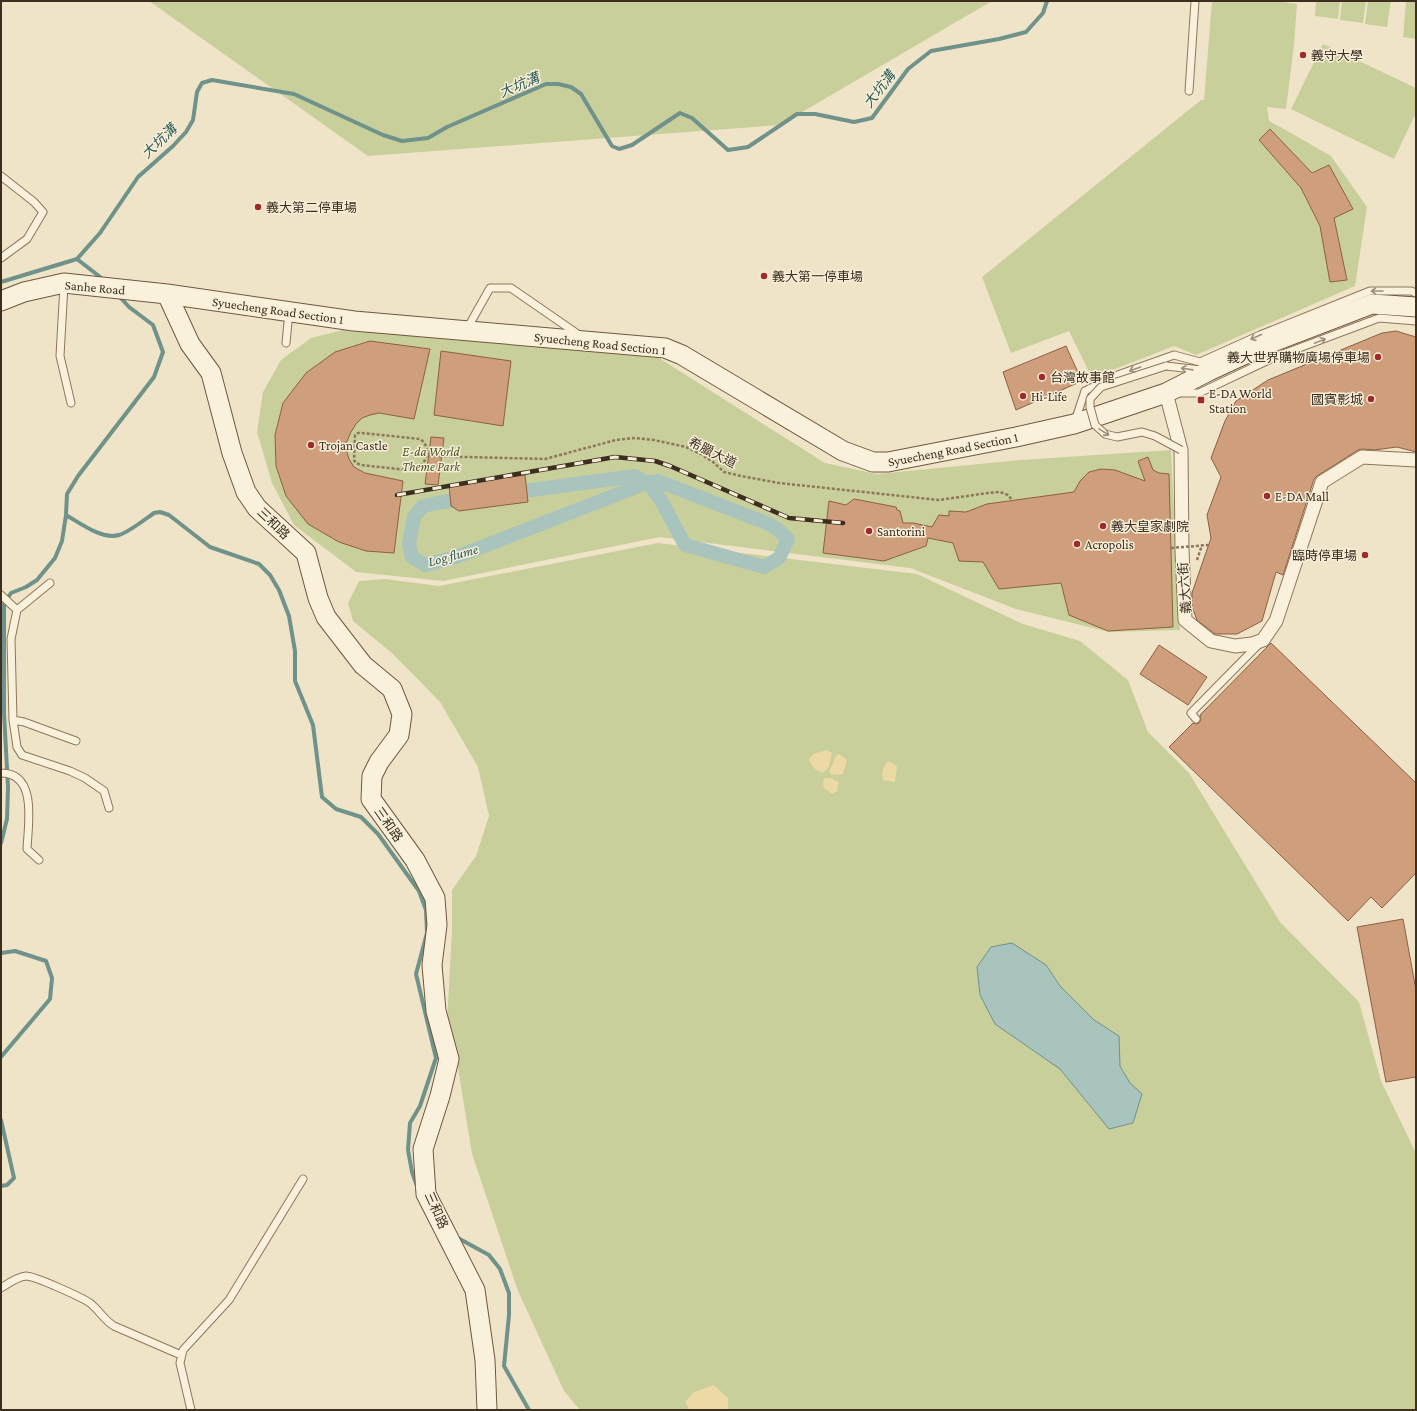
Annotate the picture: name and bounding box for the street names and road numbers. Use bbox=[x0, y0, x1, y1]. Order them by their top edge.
street label: Sanhe Road bbox=[64, 277, 126, 298]
street label: Syuecheng Road Section 1 bbox=[211, 294, 344, 327]
street label: Syuecheng Road Section 1 bbox=[533, 329, 666, 358]
street label: Syuecheng Road Section 1 bbox=[887, 430, 1019, 469]
street label: 希臘大道 bbox=[686, 434, 739, 471]
street label: 三和路 bbox=[254, 504, 293, 542]
street label: 義大六街 bbox=[1175, 561, 1194, 614]
street label: 三和路 bbox=[371, 804, 406, 845]
street label: 三和路 bbox=[422, 1189, 451, 1231]

